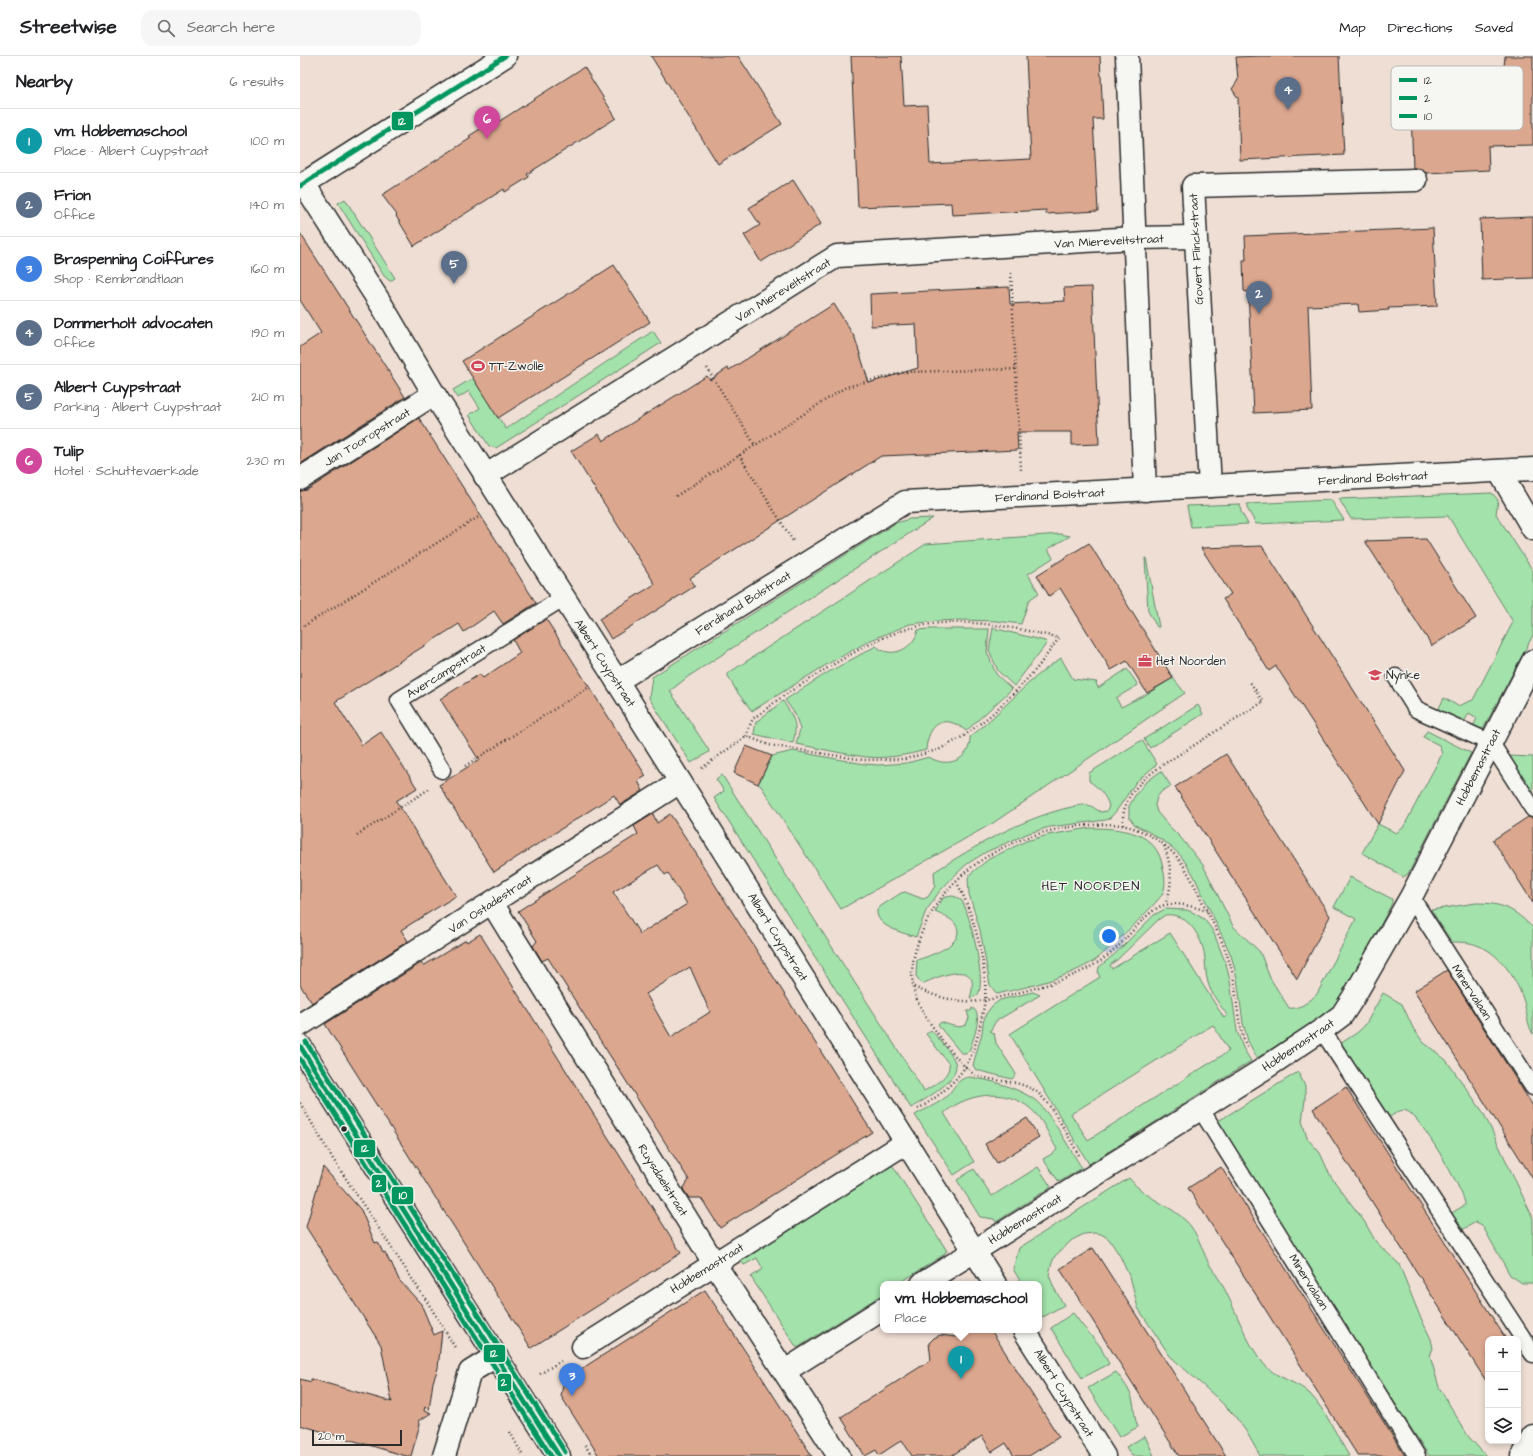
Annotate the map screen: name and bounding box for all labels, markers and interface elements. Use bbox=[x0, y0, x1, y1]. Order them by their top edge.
search box bbox=[141, 10, 421, 46]
text: Streetwise bbox=[20, 14, 117, 41]
icon: search bbox=[155, 17, 177, 39]
text: Search here bbox=[187, 17, 275, 38]
text: Map bbox=[1339, 18, 1366, 38]
text: Directions bbox=[1388, 18, 1453, 38]
text: Saved bbox=[1475, 18, 1513, 38]
legend bbox=[1391, 66, 1523, 130]
text: Nearby bbox=[16, 70, 73, 94]
text: 6 results bbox=[229, 73, 284, 91]
text: 12 bbox=[1424, 73, 1432, 88]
pin: 4 bbox=[1275, 77, 1301, 110]
text: 2 bbox=[1424, 91, 1431, 106]
pin: 6 bbox=[474, 106, 500, 139]
text: 10 bbox=[1424, 109, 1432, 124]
line badge: 12 bbox=[391, 111, 414, 131]
text: 12 bbox=[398, 114, 407, 129]
text: vm. Hobbemaschool bbox=[54, 121, 187, 142]
text: 1 bbox=[28, 132, 30, 150]
text: 100 m bbox=[251, 132, 284, 150]
text: Place · Albert Cuypstraat bbox=[54, 142, 208, 160]
text: Frion bbox=[54, 185, 91, 206]
street label: Govert Flinckstraat bbox=[1185, 193, 1208, 305]
text: 2 bbox=[25, 196, 33, 214]
text: 140 m bbox=[250, 196, 284, 214]
text: Office bbox=[54, 206, 95, 224]
street label: Van Miereveltstraat bbox=[1054, 230, 1164, 253]
text: Braspenning Coiffures bbox=[54, 249, 214, 270]
pin: 5 bbox=[441, 251, 467, 284]
street label: Van Miereveltstraat bbox=[732, 254, 834, 327]
text: 3 bbox=[26, 260, 32, 278]
text: 160 m bbox=[251, 260, 284, 278]
text: Shop · Rembrandtlaan bbox=[54, 270, 183, 288]
pin: 2 bbox=[1246, 281, 1272, 314]
text: Dommerholt advocaten bbox=[54, 313, 213, 334]
text: 4 bbox=[25, 324, 33, 342]
text: 190 m bbox=[251, 324, 284, 342]
text: Office bbox=[54, 334, 95, 352]
sports icon: TT-Zwolle bbox=[470, 358, 486, 374]
place label: TT-Zwolle bbox=[489, 358, 544, 375]
text: Albert Cuypstraat bbox=[54, 377, 181, 398]
text: 5 bbox=[24, 388, 34, 406]
text: 210 m bbox=[251, 388, 284, 406]
text: Parking · Albert Cuypstraat bbox=[54, 398, 221, 416]
street label: Jan Tooropstraat bbox=[321, 404, 414, 471]
text: Tulip bbox=[54, 441, 84, 462]
text: 6 bbox=[25, 452, 33, 470]
text: 230 m bbox=[246, 452, 284, 470]
text: Hotel · Schuttevaerkade bbox=[54, 462, 199, 480]
street label: Ferdinand Bolstraat bbox=[1318, 467, 1429, 490]
street label: Ferdinand Bolstraat bbox=[995, 484, 1106, 507]
street label: Ferdinand Bolstraat bbox=[692, 567, 795, 640]
street label: Albert Cuypstraat bbox=[569, 616, 639, 711]
street label: Avercampstraat bbox=[403, 640, 490, 703]
office icon: Het Noorden bbox=[1137, 653, 1153, 669]
place label: Het Noorden bbox=[1156, 653, 1226, 670]
school or university icon: Nynke bbox=[1367, 667, 1383, 683]
place label: Nynke bbox=[1386, 667, 1420, 685]
street label: Hobbemastraat bbox=[1452, 726, 1505, 809]
street label: Van Ostadestraat bbox=[445, 871, 536, 938]
district label: HET NOORDEN bbox=[1042, 877, 1140, 895]
street label: Albert Cuypstraat bbox=[743, 890, 812, 985]
your location bbox=[1099, 926, 1119, 946]
street label: Minervalaan bbox=[1447, 961, 1496, 1023]
street label: Hobbemastraat bbox=[1259, 1015, 1338, 1076]
unlabelled marker bbox=[339, 1124, 349, 1134]
line badge: 12 bbox=[353, 1139, 376, 1158]
text: 12 bbox=[361, 1141, 370, 1156]
street label: Ruysdaelstraat bbox=[633, 1141, 692, 1220]
line badge: 2 bbox=[371, 1174, 387, 1193]
text: 2 bbox=[375, 1176, 383, 1191]
line badge: 10 bbox=[391, 1186, 414, 1205]
text: 10 bbox=[399, 1188, 407, 1203]
street label: Hobbemastraat bbox=[985, 1190, 1066, 1249]
street label: Hobbemastraat bbox=[667, 1239, 748, 1298]
street label: Minervalaan bbox=[1285, 1251, 1333, 1314]
popup bbox=[880, 1281, 1042, 1333]
text: vm. Hobbemaschool bbox=[894, 1288, 1028, 1309]
text: Place bbox=[894, 1309, 927, 1327]
map controls bbox=[1485, 1336, 1521, 1444]
button: + bbox=[1485, 1336, 1521, 1372]
line badge: 12 bbox=[483, 1344, 506, 1363]
text: 12 bbox=[490, 1346, 499, 1361]
pin: 1 bbox=[948, 1346, 974, 1379]
street label: Albert Cuypstraat bbox=[1029, 1346, 1098, 1441]
pin: 3 bbox=[559, 1363, 585, 1396]
button: − bbox=[1485, 1372, 1521, 1408]
line badge: 2 bbox=[497, 1373, 512, 1392]
text: 2 bbox=[500, 1375, 508, 1390]
button: layers bbox=[1485, 1408, 1521, 1444]
scale bar bbox=[312, 1428, 402, 1447]
text: 20 m bbox=[318, 1429, 344, 1444]

